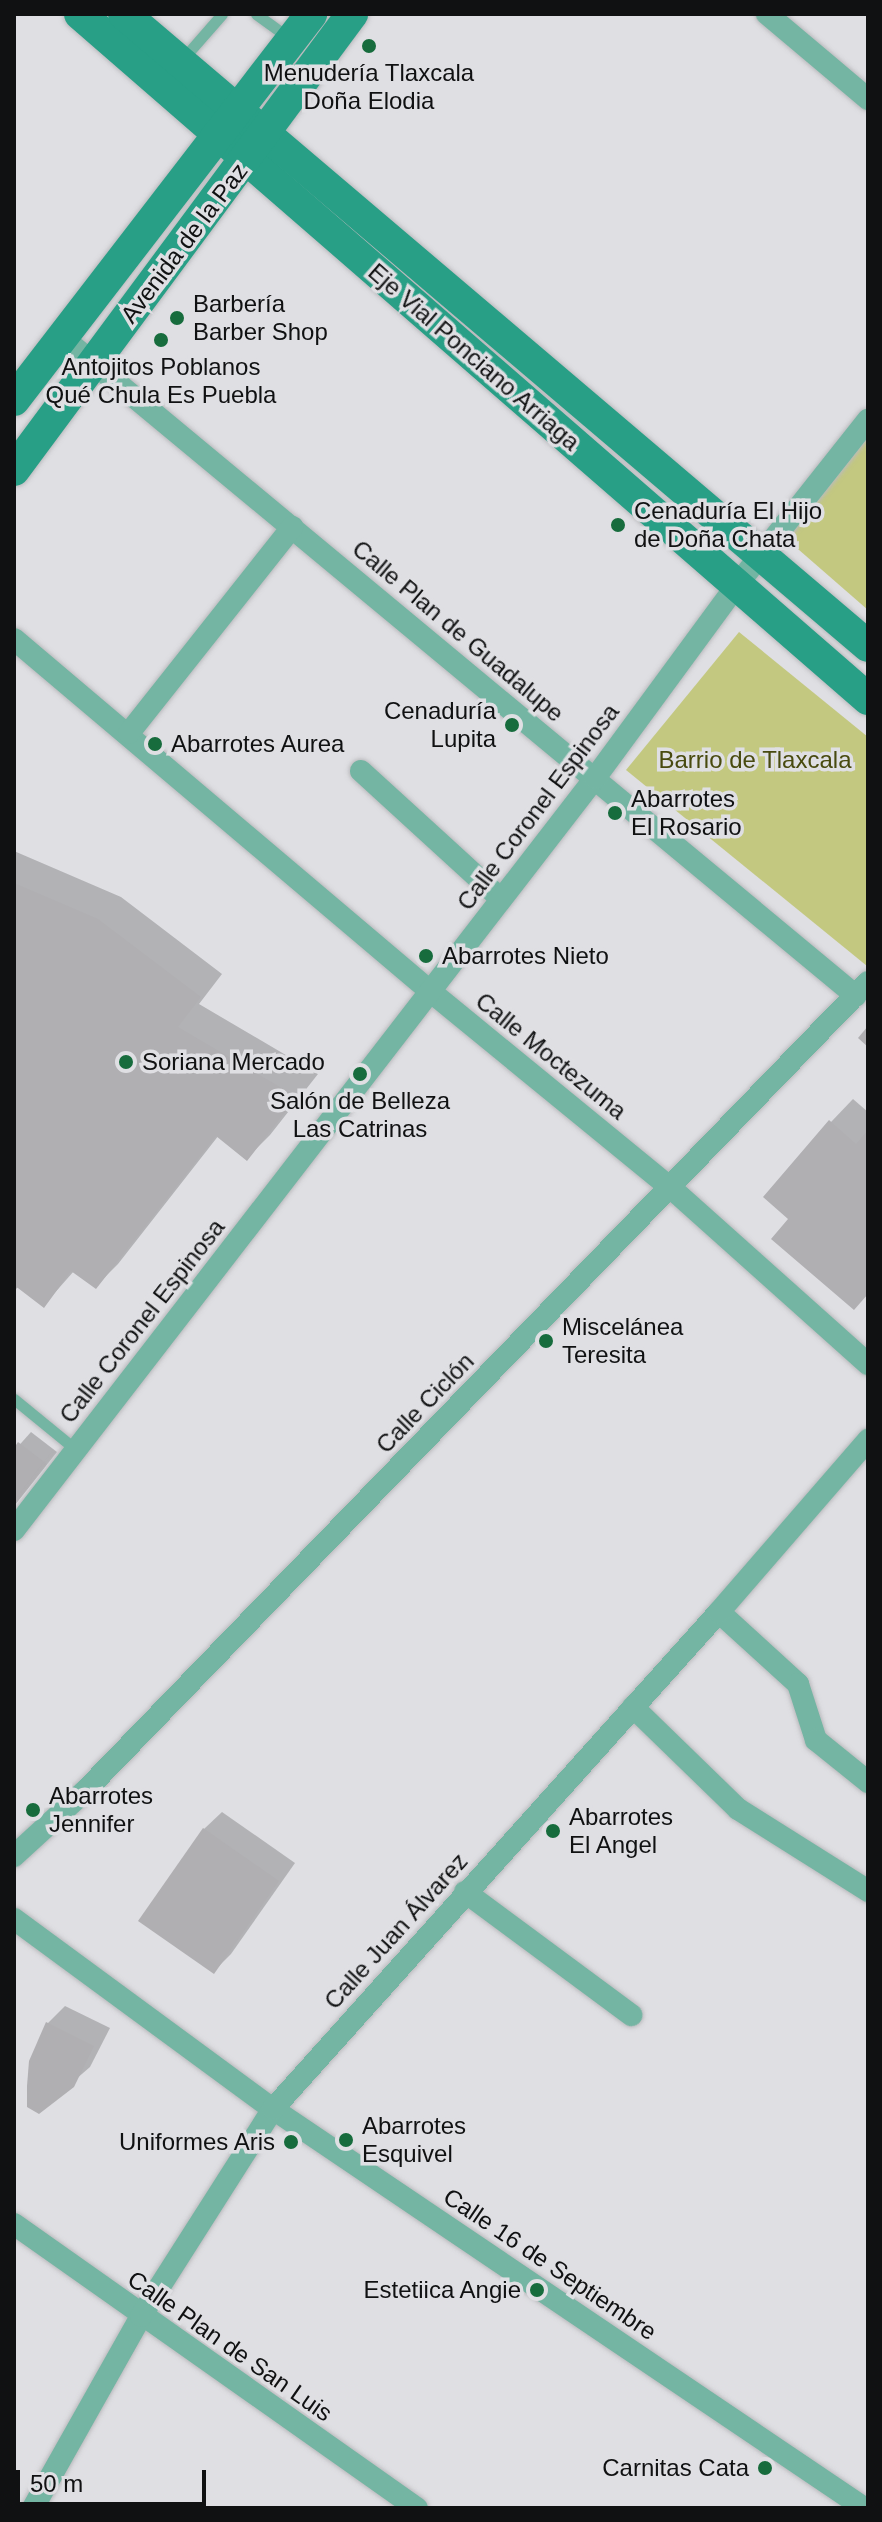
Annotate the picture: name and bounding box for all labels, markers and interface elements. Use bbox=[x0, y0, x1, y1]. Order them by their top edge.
marker: Menudería Tlaxcala Doña Elodia bbox=[360, 37, 378, 55]
place label: Menudería Tlaxcala Doña Elodia bbox=[264, 59, 474, 115]
street label: Avenida de la Paz bbox=[114, 157, 254, 329]
street label: Eje Vial Ponciano Arriaga bbox=[362, 257, 586, 457]
place label: Barbería Barber Shop bbox=[193, 290, 328, 346]
marker: Barbería Barber Shop bbox=[168, 309, 186, 327]
marker: Antojitos Poblanos Qué Chula Es Puebla bbox=[152, 331, 170, 349]
place label: Antojitos Poblanos Qué Chula Es Puebla bbox=[46, 353, 276, 409]
place label: Cenaduría El Hijo de Doña Chata bbox=[634, 497, 822, 553]
marker: Cenaduría El Hijo de Doña Chata bbox=[609, 516, 627, 534]
street label: Calle Plan de Guadalupe bbox=[347, 534, 569, 728]
place label: Cenaduría Lupita bbox=[384, 697, 496, 753]
street label: Calle Coronel Espinosa bbox=[451, 698, 625, 916]
marker: Cenaduría Lupita bbox=[503, 716, 521, 734]
place label: Abarrotes Aurea bbox=[171, 730, 346, 758]
marker: Abarrotes Aurea bbox=[146, 735, 164, 753]
park label: Barrio de Tlaxcala bbox=[658, 746, 852, 774]
place label: Abarrotes El Rosario bbox=[631, 785, 742, 841]
marker: Abarrotes El Rosario bbox=[606, 804, 624, 822]
place label: Abarrotes Nieto bbox=[442, 942, 609, 970]
marker: Abarrotes Nieto bbox=[417, 947, 435, 965]
street label: Calle Moctezuma bbox=[470, 986, 632, 1126]
place label: Soriana Mercado bbox=[142, 1048, 325, 1076]
marker: Soriana Mercado bbox=[117, 1053, 135, 1071]
marker: Salón de Belleza Las Catrinas bbox=[351, 1065, 369, 1083]
place label: Salón de Belleza Las Catrinas bbox=[270, 1087, 450, 1143]
street label: Calle Coronel Espinosa bbox=[53, 1213, 231, 1429]
place label: Miscelánea Teresita bbox=[562, 1313, 683, 1369]
marker: Miscelánea Teresita bbox=[537, 1332, 555, 1350]
street label: Calle Ciclón bbox=[370, 1347, 480, 1459]
place label: Abarrotes Jennifer bbox=[49, 1782, 153, 1838]
marker: Abarrotes Jennifer bbox=[24, 1801, 42, 1819]
place label: Abarrotes El Angel bbox=[569, 1803, 673, 1859]
marker: Abarrotes El Angel bbox=[544, 1822, 562, 1840]
street label: Calle Juan Álvarez bbox=[318, 1847, 474, 2015]
place label: Abarrotes Esquivel bbox=[362, 2112, 466, 2168]
place label: Uniformes Aris bbox=[118, 2128, 275, 2156]
marker: Abarrotes Esquivel bbox=[337, 2131, 355, 2149]
marker: Uniformes Aris bbox=[282, 2133, 300, 2151]
street label: Calle 16 de Septiembre bbox=[438, 2182, 662, 2346]
street label: Calle Plan de San Luis bbox=[122, 2265, 338, 2427]
place label: Estetiica Angie bbox=[362, 2276, 521, 2304]
marker: Estetiica Angie bbox=[528, 2281, 546, 2299]
scale bar bbox=[20, 2454, 210, 2504]
place label: Carnitas Cata bbox=[602, 2454, 749, 2482]
marker: Carnitas Cata bbox=[756, 2459, 774, 2477]
text: 50 m bbox=[30, 2470, 83, 2497]

